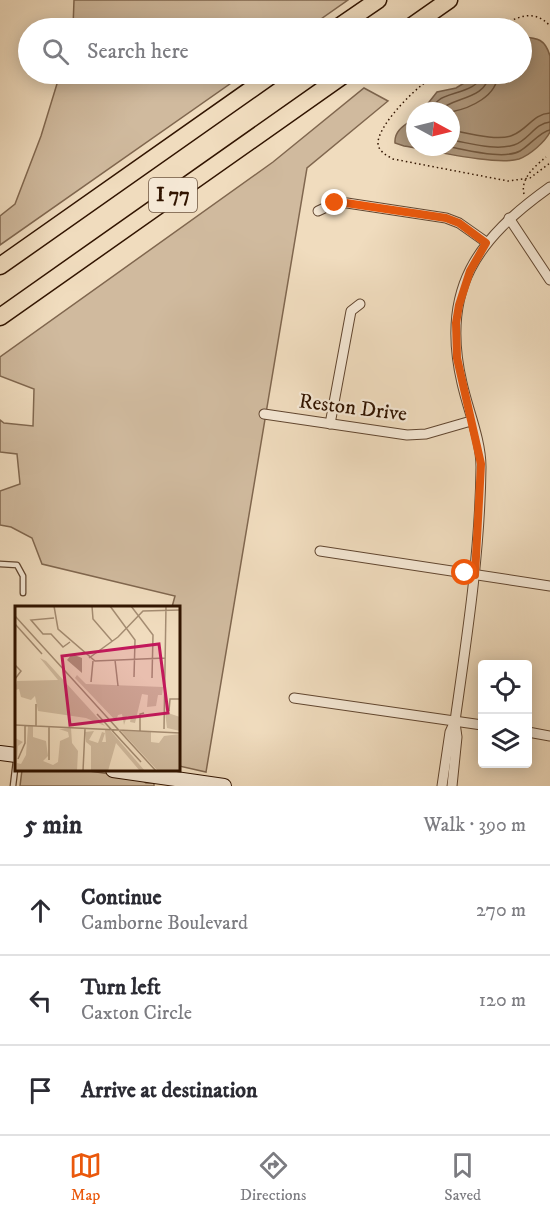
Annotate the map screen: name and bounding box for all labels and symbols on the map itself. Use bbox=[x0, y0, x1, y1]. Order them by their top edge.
north arrow bbox=[406, 102, 460, 156]
road number: I 77 bbox=[149, 178, 197, 212]
route end bbox=[321, 189, 347, 215]
street label: Reston Drive bbox=[297, 388, 409, 428]
route start bbox=[451, 559, 477, 585]
inset map bbox=[15, 606, 180, 771]

